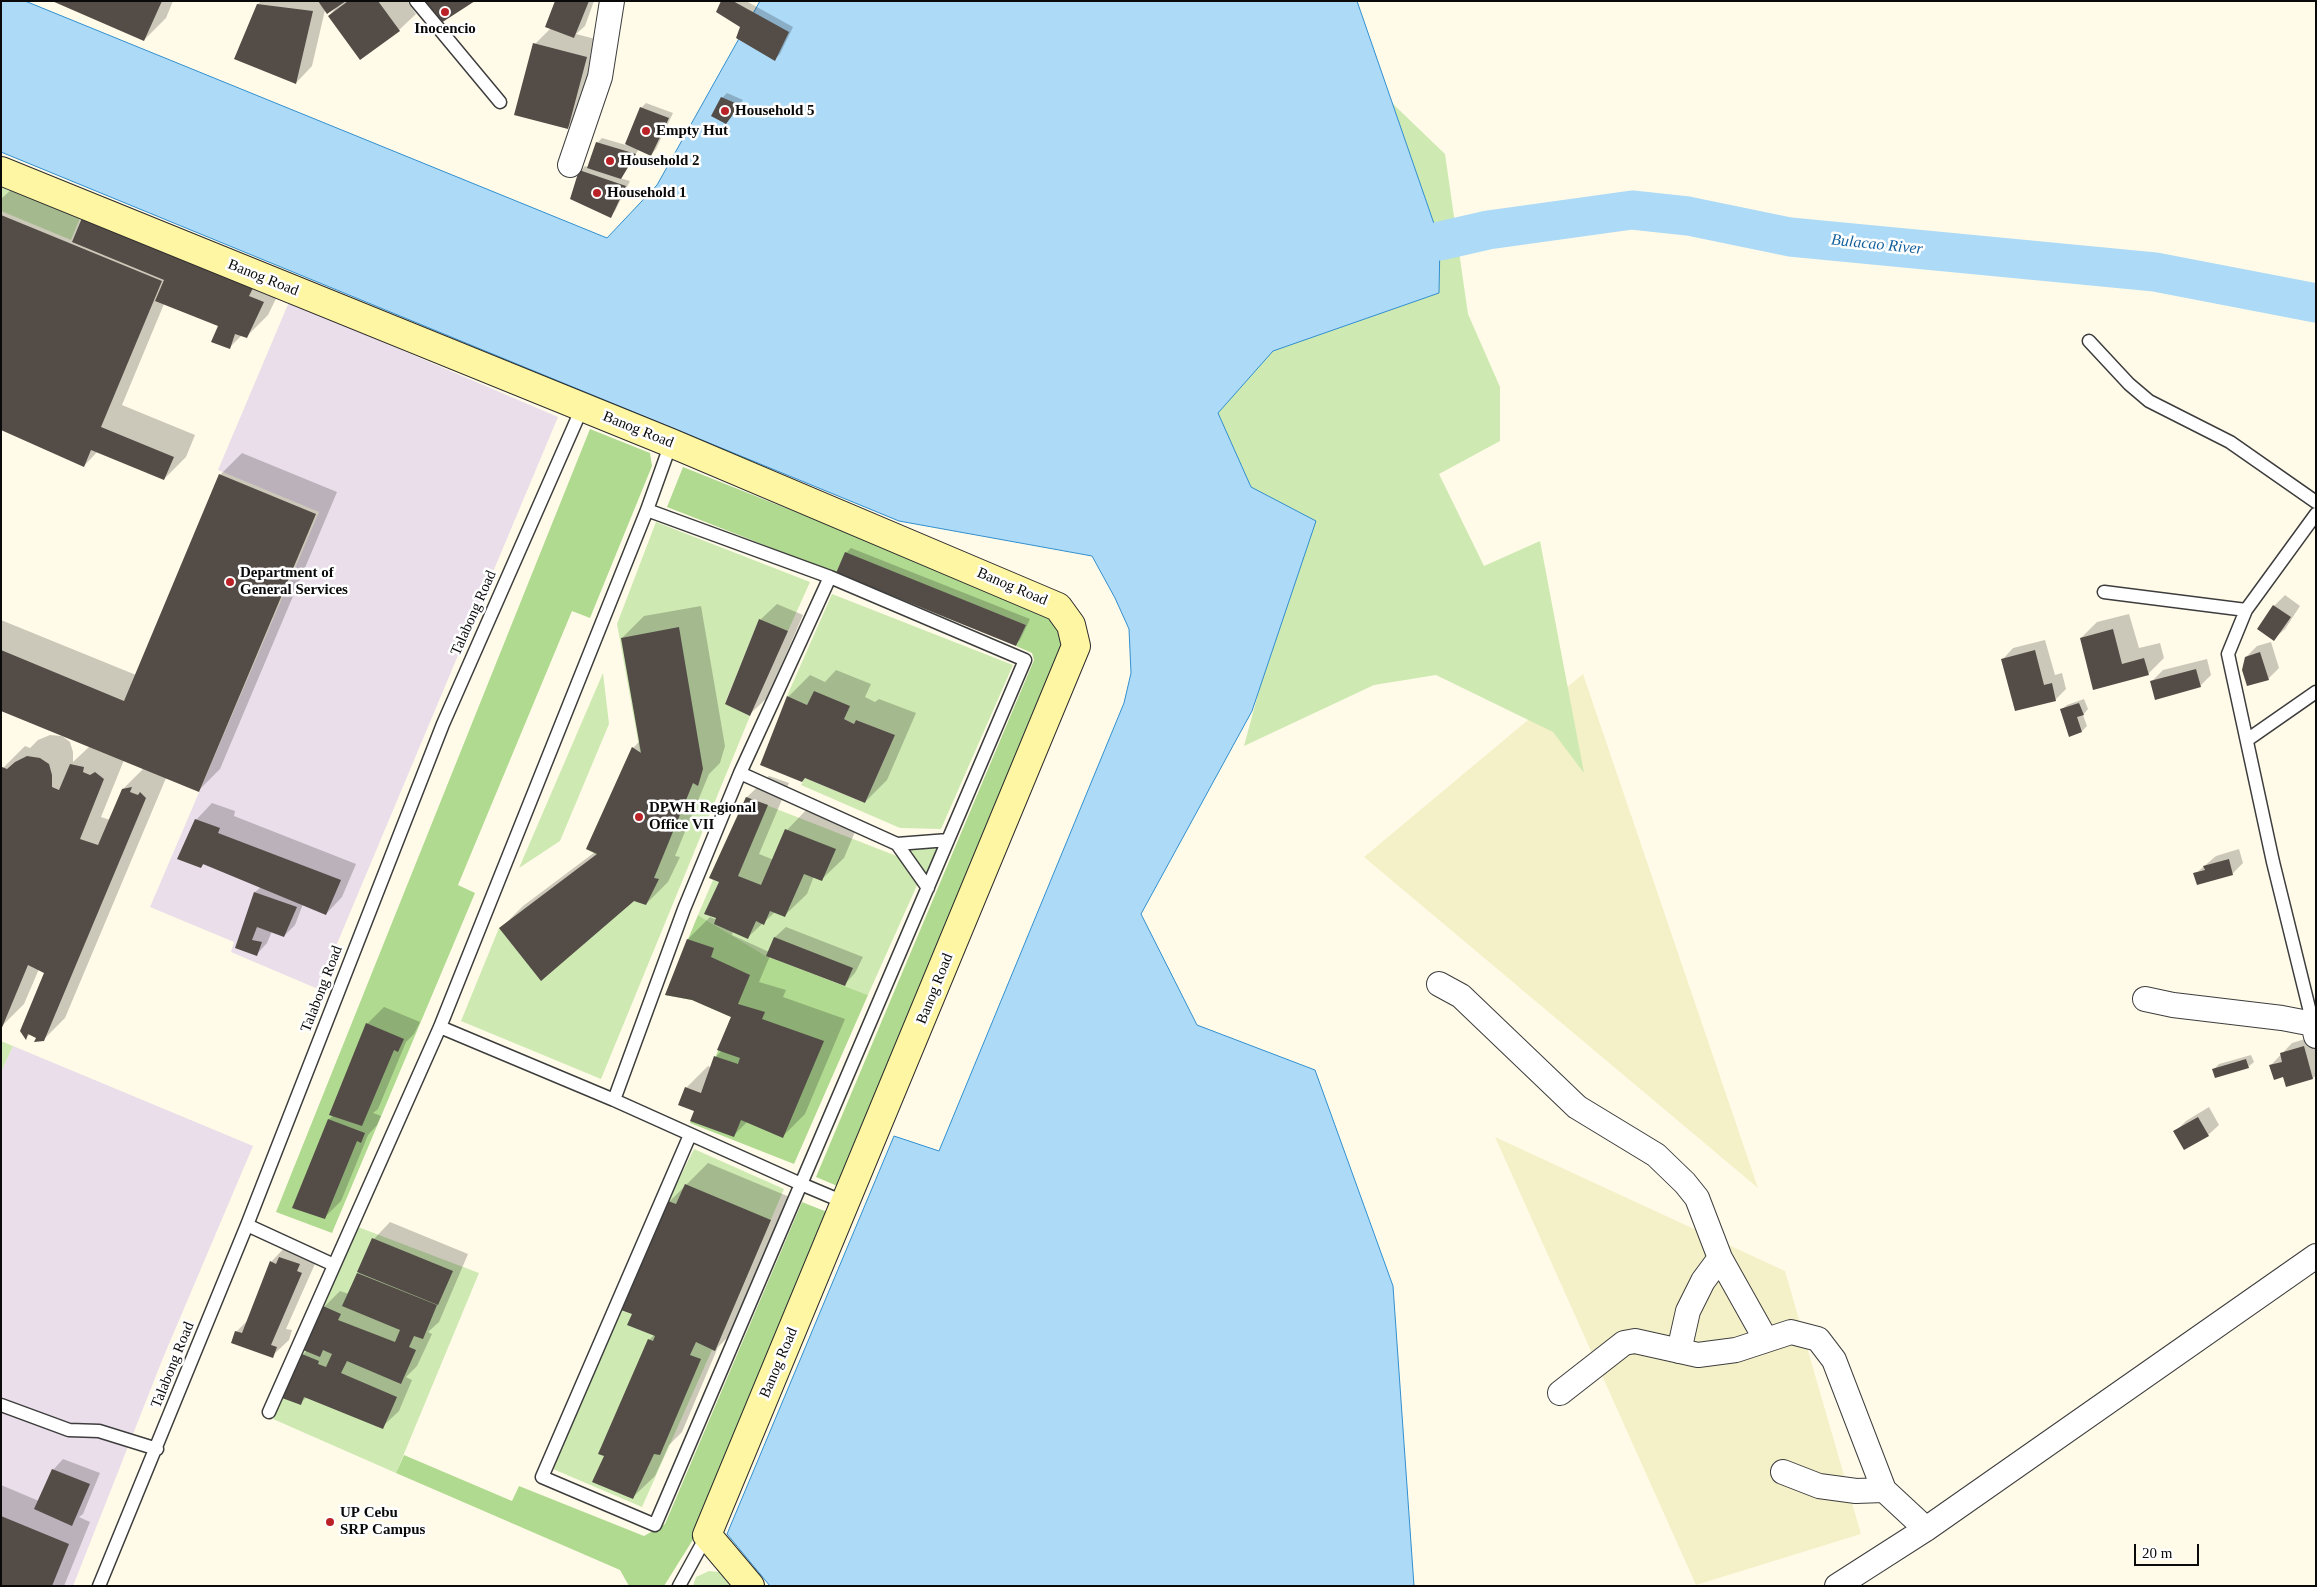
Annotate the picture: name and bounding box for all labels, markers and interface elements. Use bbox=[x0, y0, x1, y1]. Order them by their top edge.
marker: Inocencio bbox=[439, 6, 451, 18]
place label: Inocencio bbox=[414, 20, 476, 38]
place label: Household 5 bbox=[735, 102, 815, 120]
marker: Household 5 bbox=[719, 105, 731, 117]
place label: Empty Hut bbox=[656, 122, 728, 140]
marker: Empty Hut bbox=[640, 125, 652, 137]
place label: Household 2 bbox=[620, 152, 700, 170]
marker: Household 2 bbox=[604, 155, 616, 167]
place label: Household 1 bbox=[607, 184, 687, 202]
marker: Household 1 bbox=[591, 187, 603, 199]
water label: Bulacao River bbox=[1830, 231, 1924, 259]
street label: Banog Road bbox=[225, 256, 301, 300]
street label: Banog Road bbox=[600, 408, 676, 452]
place label: Department of General Services bbox=[240, 564, 348, 599]
street label: Banog Road bbox=[974, 564, 1050, 610]
street label: Talabong Road bbox=[447, 568, 501, 658]
marker: Department of General Services bbox=[224, 576, 236, 588]
place label: DPWH Regional Office VII bbox=[649, 799, 756, 834]
marker: DPWH Regional Office VII bbox=[633, 811, 645, 823]
street label: Talabong Road bbox=[297, 943, 347, 1035]
street label: Banog Road bbox=[913, 951, 957, 1027]
street label: Talabong Road bbox=[148, 1319, 198, 1411]
street label: Banog Road bbox=[756, 1325, 802, 1401]
place label: UP Cebu SRP Campus bbox=[340, 1504, 425, 1539]
marker: UP Cebu SRP Campus bbox=[324, 1516, 336, 1528]
scale bar bbox=[2137, 1534, 2202, 1566]
text: 20 m bbox=[2142, 1545, 2172, 1561]

